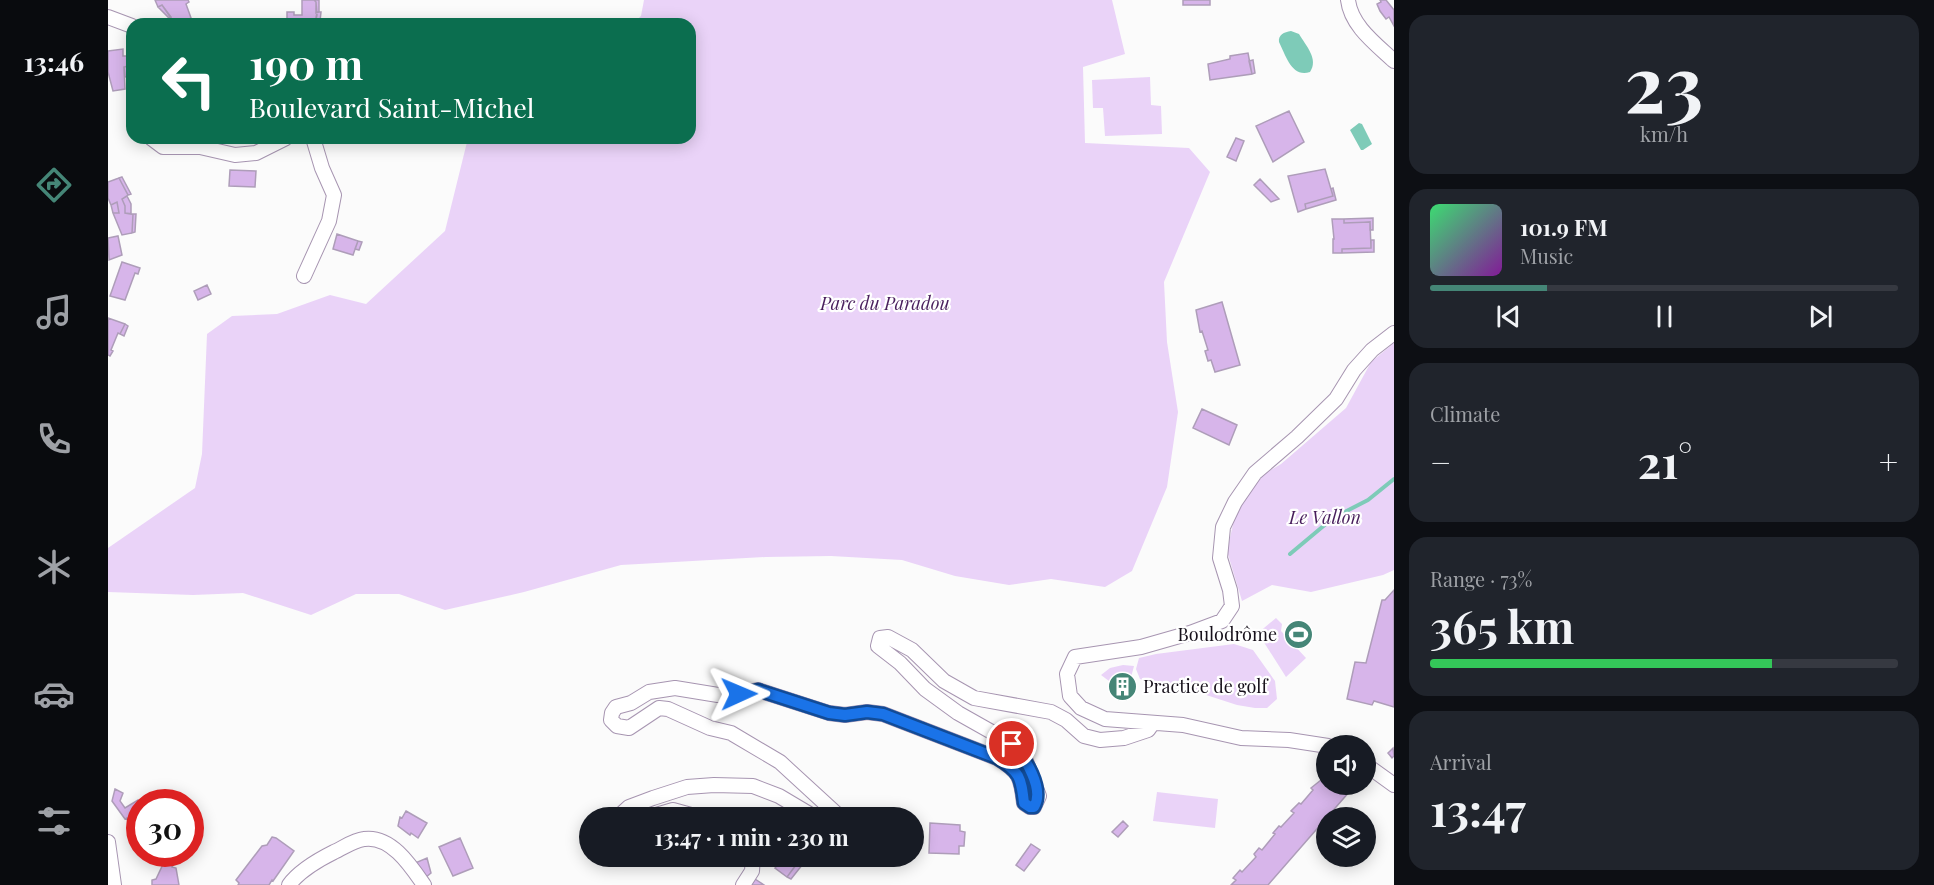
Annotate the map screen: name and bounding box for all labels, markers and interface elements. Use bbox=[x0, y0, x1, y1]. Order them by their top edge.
text: 23 bbox=[1625, 29, 1703, 133]
text: 190 m bbox=[249, 35, 363, 91]
icon: left bbox=[150, 42, 228, 120]
text: 13:46 bbox=[24, 43, 84, 79]
text: Boulevard Saint-Michel bbox=[249, 89, 535, 125]
text: km/h bbox=[1640, 120, 1688, 147]
icon: directions bbox=[33, 164, 75, 206]
text: 101.9 FM bbox=[1520, 212, 1608, 242]
text: Music bbox=[1520, 242, 1573, 269]
icon: music bbox=[33, 291, 75, 333]
park label: Parc du Paradou bbox=[819, 291, 950, 315]
icon: previous bbox=[1492, 300, 1525, 333]
icon: pause bbox=[1648, 300, 1681, 333]
icon: next bbox=[1804, 300, 1837, 333]
text: Climate bbox=[1430, 400, 1500, 427]
icon: phone bbox=[33, 418, 75, 460]
text: 21° bbox=[1638, 430, 1692, 490]
text: − bbox=[1430, 439, 1451, 483]
text: + bbox=[1879, 439, 1898, 483]
park label: Le Vallon bbox=[1288, 505, 1361, 529]
icon: climate bbox=[33, 546, 75, 588]
text: Range · 73% bbox=[1430, 565, 1532, 592]
text: 365 km bbox=[1430, 595, 1574, 655]
sports icon: Boulodrôme bbox=[1282, 618, 1314, 650]
place label: Boulodrôme bbox=[1178, 622, 1277, 646]
position arrow bbox=[707, 662, 771, 726]
building icon: Practice de golf bbox=[1106, 670, 1138, 702]
icon: car bbox=[33, 673, 75, 715]
place label: Practice de golf bbox=[1143, 674, 1269, 698]
pin bbox=[986, 718, 1037, 769]
icon: arrive bbox=[995, 727, 1028, 760]
map controls bbox=[1316, 735, 1376, 867]
button: sound bbox=[1316, 735, 1376, 795]
text: Arrival bbox=[1430, 748, 1492, 775]
text: 13:47 bbox=[1430, 778, 1526, 838]
speed limit sign: 30 bbox=[126, 789, 204, 867]
icon: filters bbox=[33, 800, 75, 842]
button: layers bbox=[1316, 807, 1376, 867]
text: 13:47 · 1 min · 230 m bbox=[654, 822, 849, 852]

